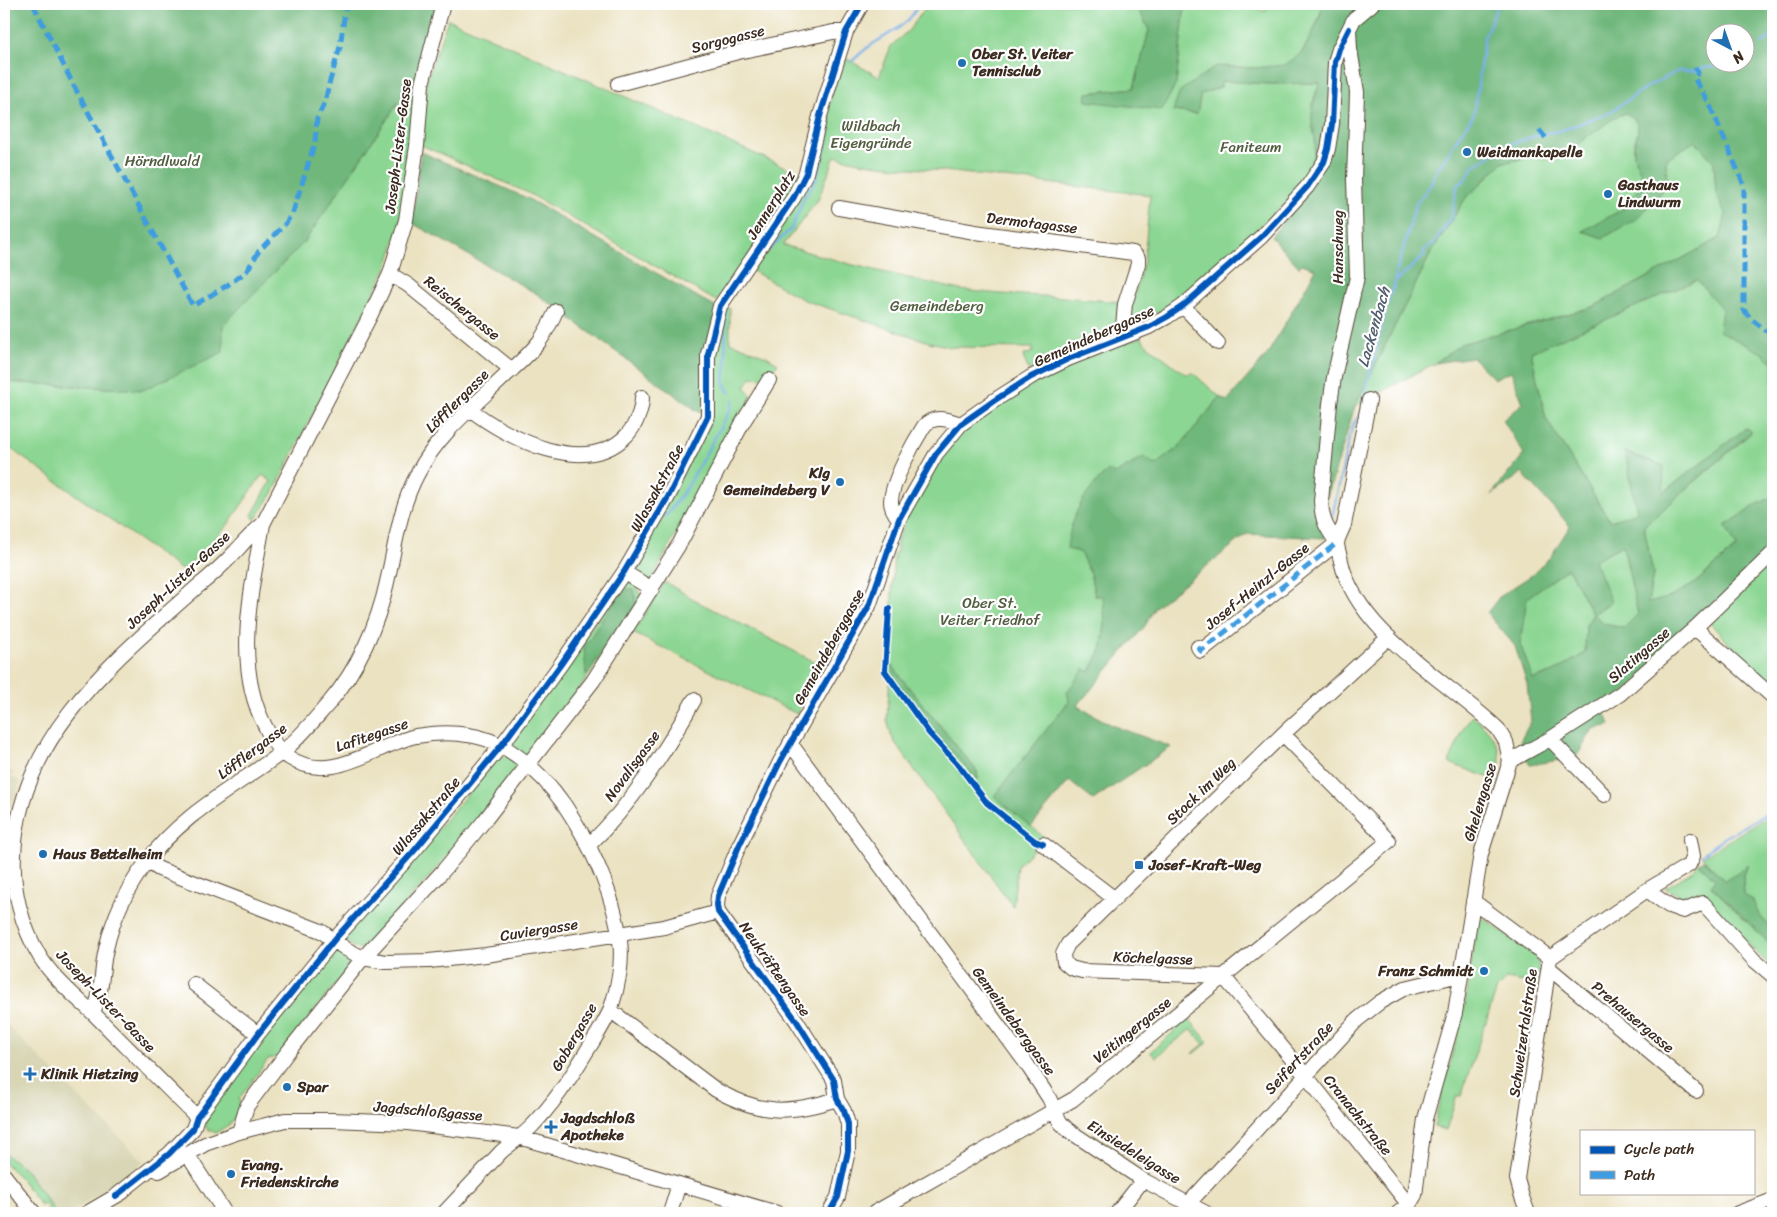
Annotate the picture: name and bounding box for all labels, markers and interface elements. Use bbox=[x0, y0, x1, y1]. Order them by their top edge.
street label: Sorgogasse bbox=[688, 17, 768, 61]
north arrow bbox=[1704, 22, 1754, 72]
place label: Ober St. Veiter Tennisclub bbox=[971, 41, 1074, 84]
text: N bbox=[1726, 44, 1751, 70]
marker: Ober St. Veiter Tennisclub bbox=[956, 57, 968, 69]
street label: Joseph-Lister-Gasse bbox=[377, 77, 419, 216]
park label: Wildbach Eigengründe bbox=[830, 113, 912, 156]
park label: Faniteum bbox=[1220, 134, 1282, 160]
place label: Weidmankapelle bbox=[1477, 139, 1583, 165]
marker: Weidmankapelle bbox=[1461, 146, 1473, 158]
park label: Hörndlwald bbox=[125, 148, 200, 174]
street label: Jennerplatz bbox=[739, 164, 803, 246]
place label: Gasthaus Lindwurm bbox=[1617, 172, 1682, 215]
marker: Gasthaus Lindwurm bbox=[1602, 188, 1614, 200]
street label: Dermotagasse bbox=[985, 205, 1079, 242]
street label: Hanschweg bbox=[1325, 210, 1351, 284]
street label: Reischergasse bbox=[418, 269, 506, 347]
water label: Lackenbach bbox=[1348, 282, 1399, 371]
park label: Gemeindeberg bbox=[890, 293, 984, 319]
street label: Gemeindeberggasse bbox=[1029, 298, 1159, 374]
street label: Löfflergasse bbox=[419, 363, 495, 439]
street label: Wlassakstraße bbox=[623, 439, 691, 537]
place label: Klg Gemeindeberg V bbox=[722, 460, 831, 503]
marker: Klg Gemeindeberg V bbox=[834, 476, 846, 488]
street label: Joseph-Lister-Gasse bbox=[119, 524, 236, 636]
street label: Josef-Heinzl-Gasse bbox=[1198, 535, 1315, 637]
street label: Gemeindeberggasse bbox=[786, 584, 872, 710]
park label: Ober St. Veiter Friedhof bbox=[940, 590, 1041, 633]
street label: Slatingasse bbox=[1602, 620, 1676, 690]
street label: Lafitegasse bbox=[332, 710, 412, 760]
street label: Löfflergasse bbox=[211, 716, 293, 786]
street label: Novalisgasse bbox=[597, 725, 667, 807]
street label: Stock im Weg bbox=[1160, 750, 1242, 831]
street label: Ghelengasse bbox=[1456, 759, 1504, 844]
street label: Wlassakstraße bbox=[385, 770, 467, 861]
place label: Haus Bettelheim bbox=[52, 841, 163, 867]
marker: Haus Bettelheim bbox=[37, 848, 49, 860]
place label: Josef-Kraft-Weg bbox=[1148, 852, 1262, 878]
marker: Josef-Kraft-Weg bbox=[1133, 859, 1145, 871]
street label: Cuviergasse bbox=[498, 911, 580, 949]
street label: Neukräftengasse bbox=[732, 916, 818, 1022]
street label: Joseph-Lister-Gasse bbox=[49, 943, 162, 1059]
street label: Köchelgasse bbox=[1113, 944, 1193, 972]
place label: Franz Schmidt bbox=[1377, 958, 1474, 984]
street label: Gemeindeberggasse bbox=[965, 961, 1063, 1081]
marker: Franz Schmidt bbox=[1478, 965, 1490, 977]
street label: Schweizertalstraße bbox=[1501, 967, 1545, 1099]
street label: Prehausergasse bbox=[1586, 974, 1680, 1060]
street label: Veitingergasse bbox=[1087, 990, 1177, 1070]
street label: Gobergasse bbox=[544, 997, 604, 1076]
street label: Seifertstraße bbox=[1258, 1015, 1340, 1101]
place label: Klinik Hietzing bbox=[40, 1061, 139, 1087]
marker: Klinik Hietzing bbox=[23, 1067, 37, 1081]
street label: Cranachstraße bbox=[1317, 1068, 1399, 1162]
place label: Spar bbox=[296, 1074, 330, 1100]
marker: Spar bbox=[281, 1081, 293, 1093]
street label: Jagdschloßgasse bbox=[371, 1093, 484, 1129]
place label: Jagdschloß Apotheke bbox=[560, 1105, 635, 1148]
street label: Einsiedeleigasse bbox=[1082, 1113, 1186, 1191]
marker: Jagdschloß Apotheke bbox=[545, 1121, 557, 1133]
legend bbox=[1580, 1130, 1754, 1194]
text: Cycle path bbox=[1624, 1136, 1695, 1162]
place label: Evang. Friedenskirche bbox=[240, 1152, 339, 1195]
text: Path bbox=[1624, 1162, 1655, 1188]
marker: Evang. Friedenskirche bbox=[225, 1168, 237, 1180]

